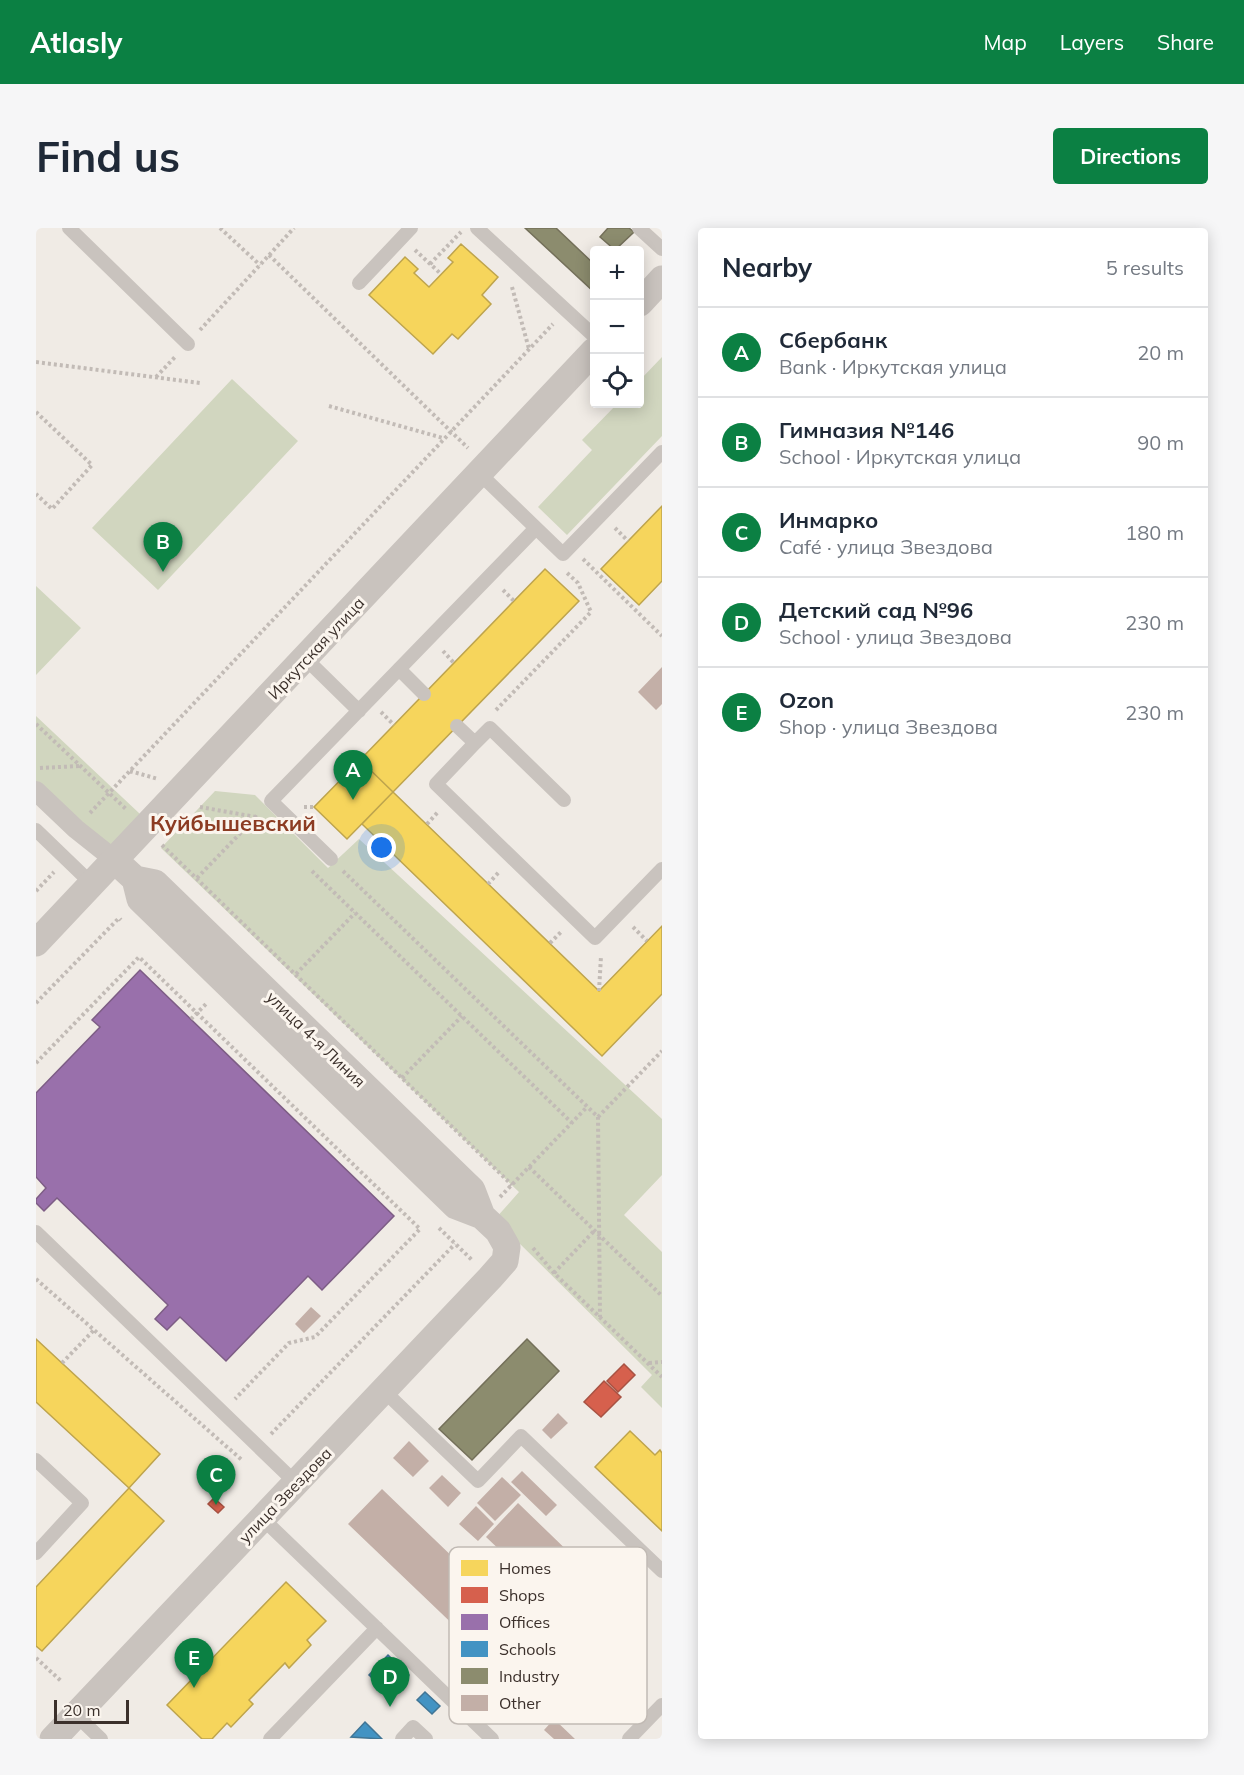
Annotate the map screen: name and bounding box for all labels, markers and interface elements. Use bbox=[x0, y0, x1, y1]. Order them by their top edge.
text: Atlasly bbox=[30, 25, 122, 60]
text: Map bbox=[984, 29, 1027, 55]
text: Layers bbox=[1060, 29, 1124, 55]
text: Share bbox=[1157, 29, 1214, 55]
button: Directions bbox=[1053, 128, 1208, 184]
text: Find us bbox=[36, 130, 180, 183]
map controls bbox=[590, 246, 644, 408]
button: + bbox=[590, 246, 644, 300]
text: Nearby bbox=[722, 251, 812, 284]
text: 5 results bbox=[1106, 255, 1184, 280]
button: − bbox=[590, 300, 644, 354]
text: Сбербанк bbox=[779, 326, 887, 354]
text: A bbox=[734, 340, 749, 365]
text: 20 m bbox=[1137, 340, 1184, 365]
button: locate bbox=[590, 354, 644, 408]
text: Bank · Иркутская улица bbox=[779, 354, 1007, 379]
text: Гимназия №146 bbox=[779, 416, 954, 444]
text: B bbox=[735, 430, 748, 455]
text: 90 m bbox=[1137, 430, 1184, 455]
text: School · Иркутская улица bbox=[779, 444, 1021, 469]
text: Инмарко bbox=[779, 506, 878, 534]
text: C bbox=[735, 520, 748, 545]
text: 180 m bbox=[1125, 520, 1184, 545]
pin: B bbox=[144, 522, 182, 572]
text: Café · улица Звездова bbox=[779, 534, 993, 559]
street label: Иркутская улица bbox=[264, 593, 368, 703]
text: Детский сад №96 bbox=[779, 596, 973, 624]
text: D bbox=[734, 610, 749, 635]
text: 230 m bbox=[1125, 610, 1184, 635]
text: School · улица Звездова bbox=[779, 624, 1012, 649]
text: Ozon bbox=[779, 686, 834, 714]
text: E bbox=[736, 700, 747, 725]
text: 230 m bbox=[1125, 700, 1184, 725]
text: Shop · улица Звездова bbox=[779, 714, 998, 739]
pin: A bbox=[334, 750, 372, 800]
district label: Куйбышевский bbox=[150, 809, 316, 837]
your location bbox=[367, 833, 396, 862]
street label: улица 4-я Линия bbox=[262, 987, 370, 1091]
street label: улица Звездова bbox=[234, 1443, 336, 1547]
pin: C bbox=[196, 1456, 236, 1505]
legend bbox=[449, 1547, 647, 1724]
text: Homes bbox=[499, 1558, 551, 1578]
text: Shops bbox=[499, 1585, 545, 1605]
text: Offices bbox=[499, 1612, 550, 1632]
pin: E bbox=[174, 1638, 214, 1688]
text: Schools bbox=[499, 1639, 556, 1659]
pin: D bbox=[370, 1658, 410, 1707]
text: Industry bbox=[499, 1666, 560, 1686]
text: Other bbox=[499, 1693, 541, 1713]
scale bar bbox=[54, 1697, 129, 1724]
text: 20 m bbox=[63, 1700, 100, 1720]

